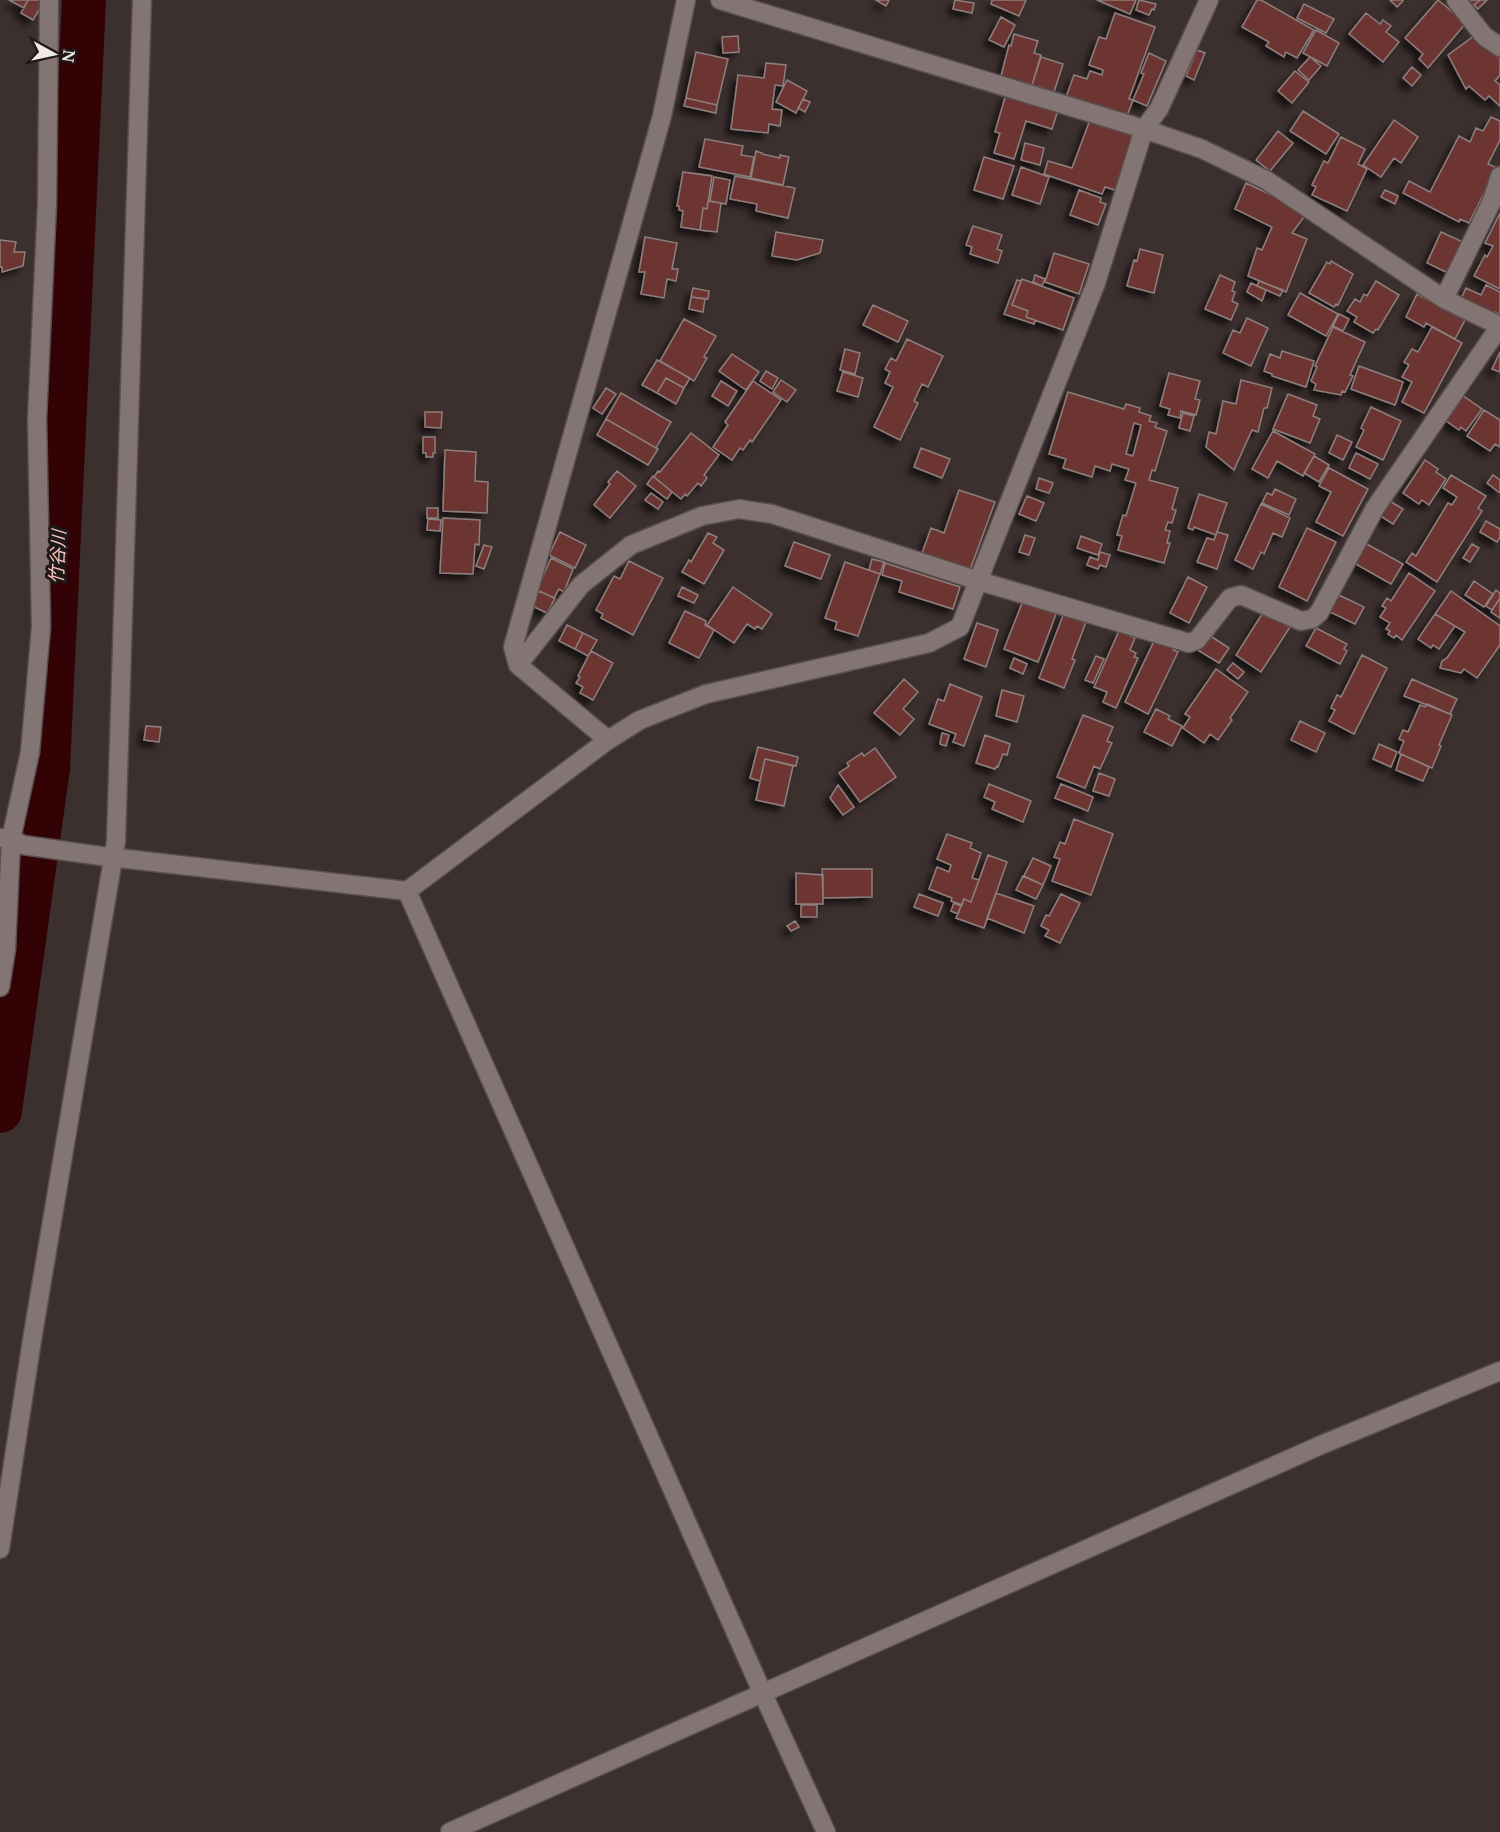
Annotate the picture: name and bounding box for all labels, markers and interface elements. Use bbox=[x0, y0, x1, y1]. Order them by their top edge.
north arrow bbox=[24, 24, 84, 84]
text: N bbox=[57, 48, 81, 64]
water label: 竹谷川 bbox=[44, 527, 71, 585]

